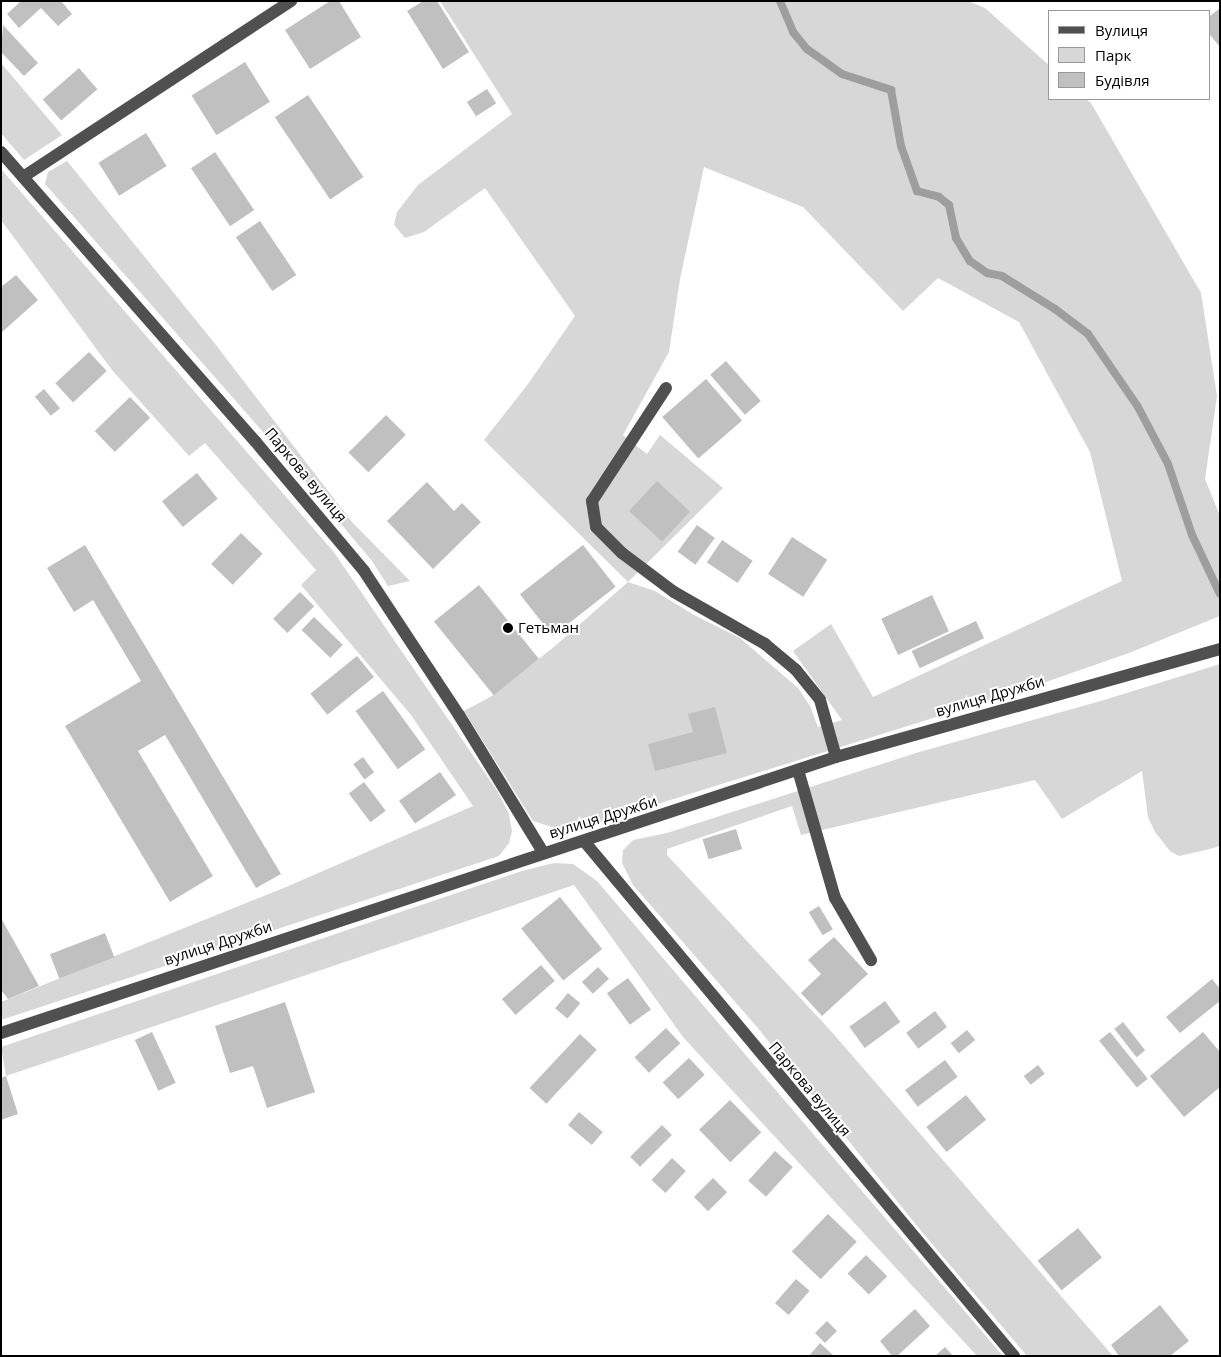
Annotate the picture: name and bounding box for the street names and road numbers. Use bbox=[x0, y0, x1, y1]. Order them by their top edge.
street label: Паркова вулиця bbox=[261, 424, 351, 526]
street label: вулиця Дружби bbox=[934, 672, 1046, 720]
street label: вулиця Дружби bbox=[547, 792, 659, 842]
street label: вулиця Дружби bbox=[162, 917, 274, 969]
street label: Паркова вулиця bbox=[765, 1038, 855, 1140]

